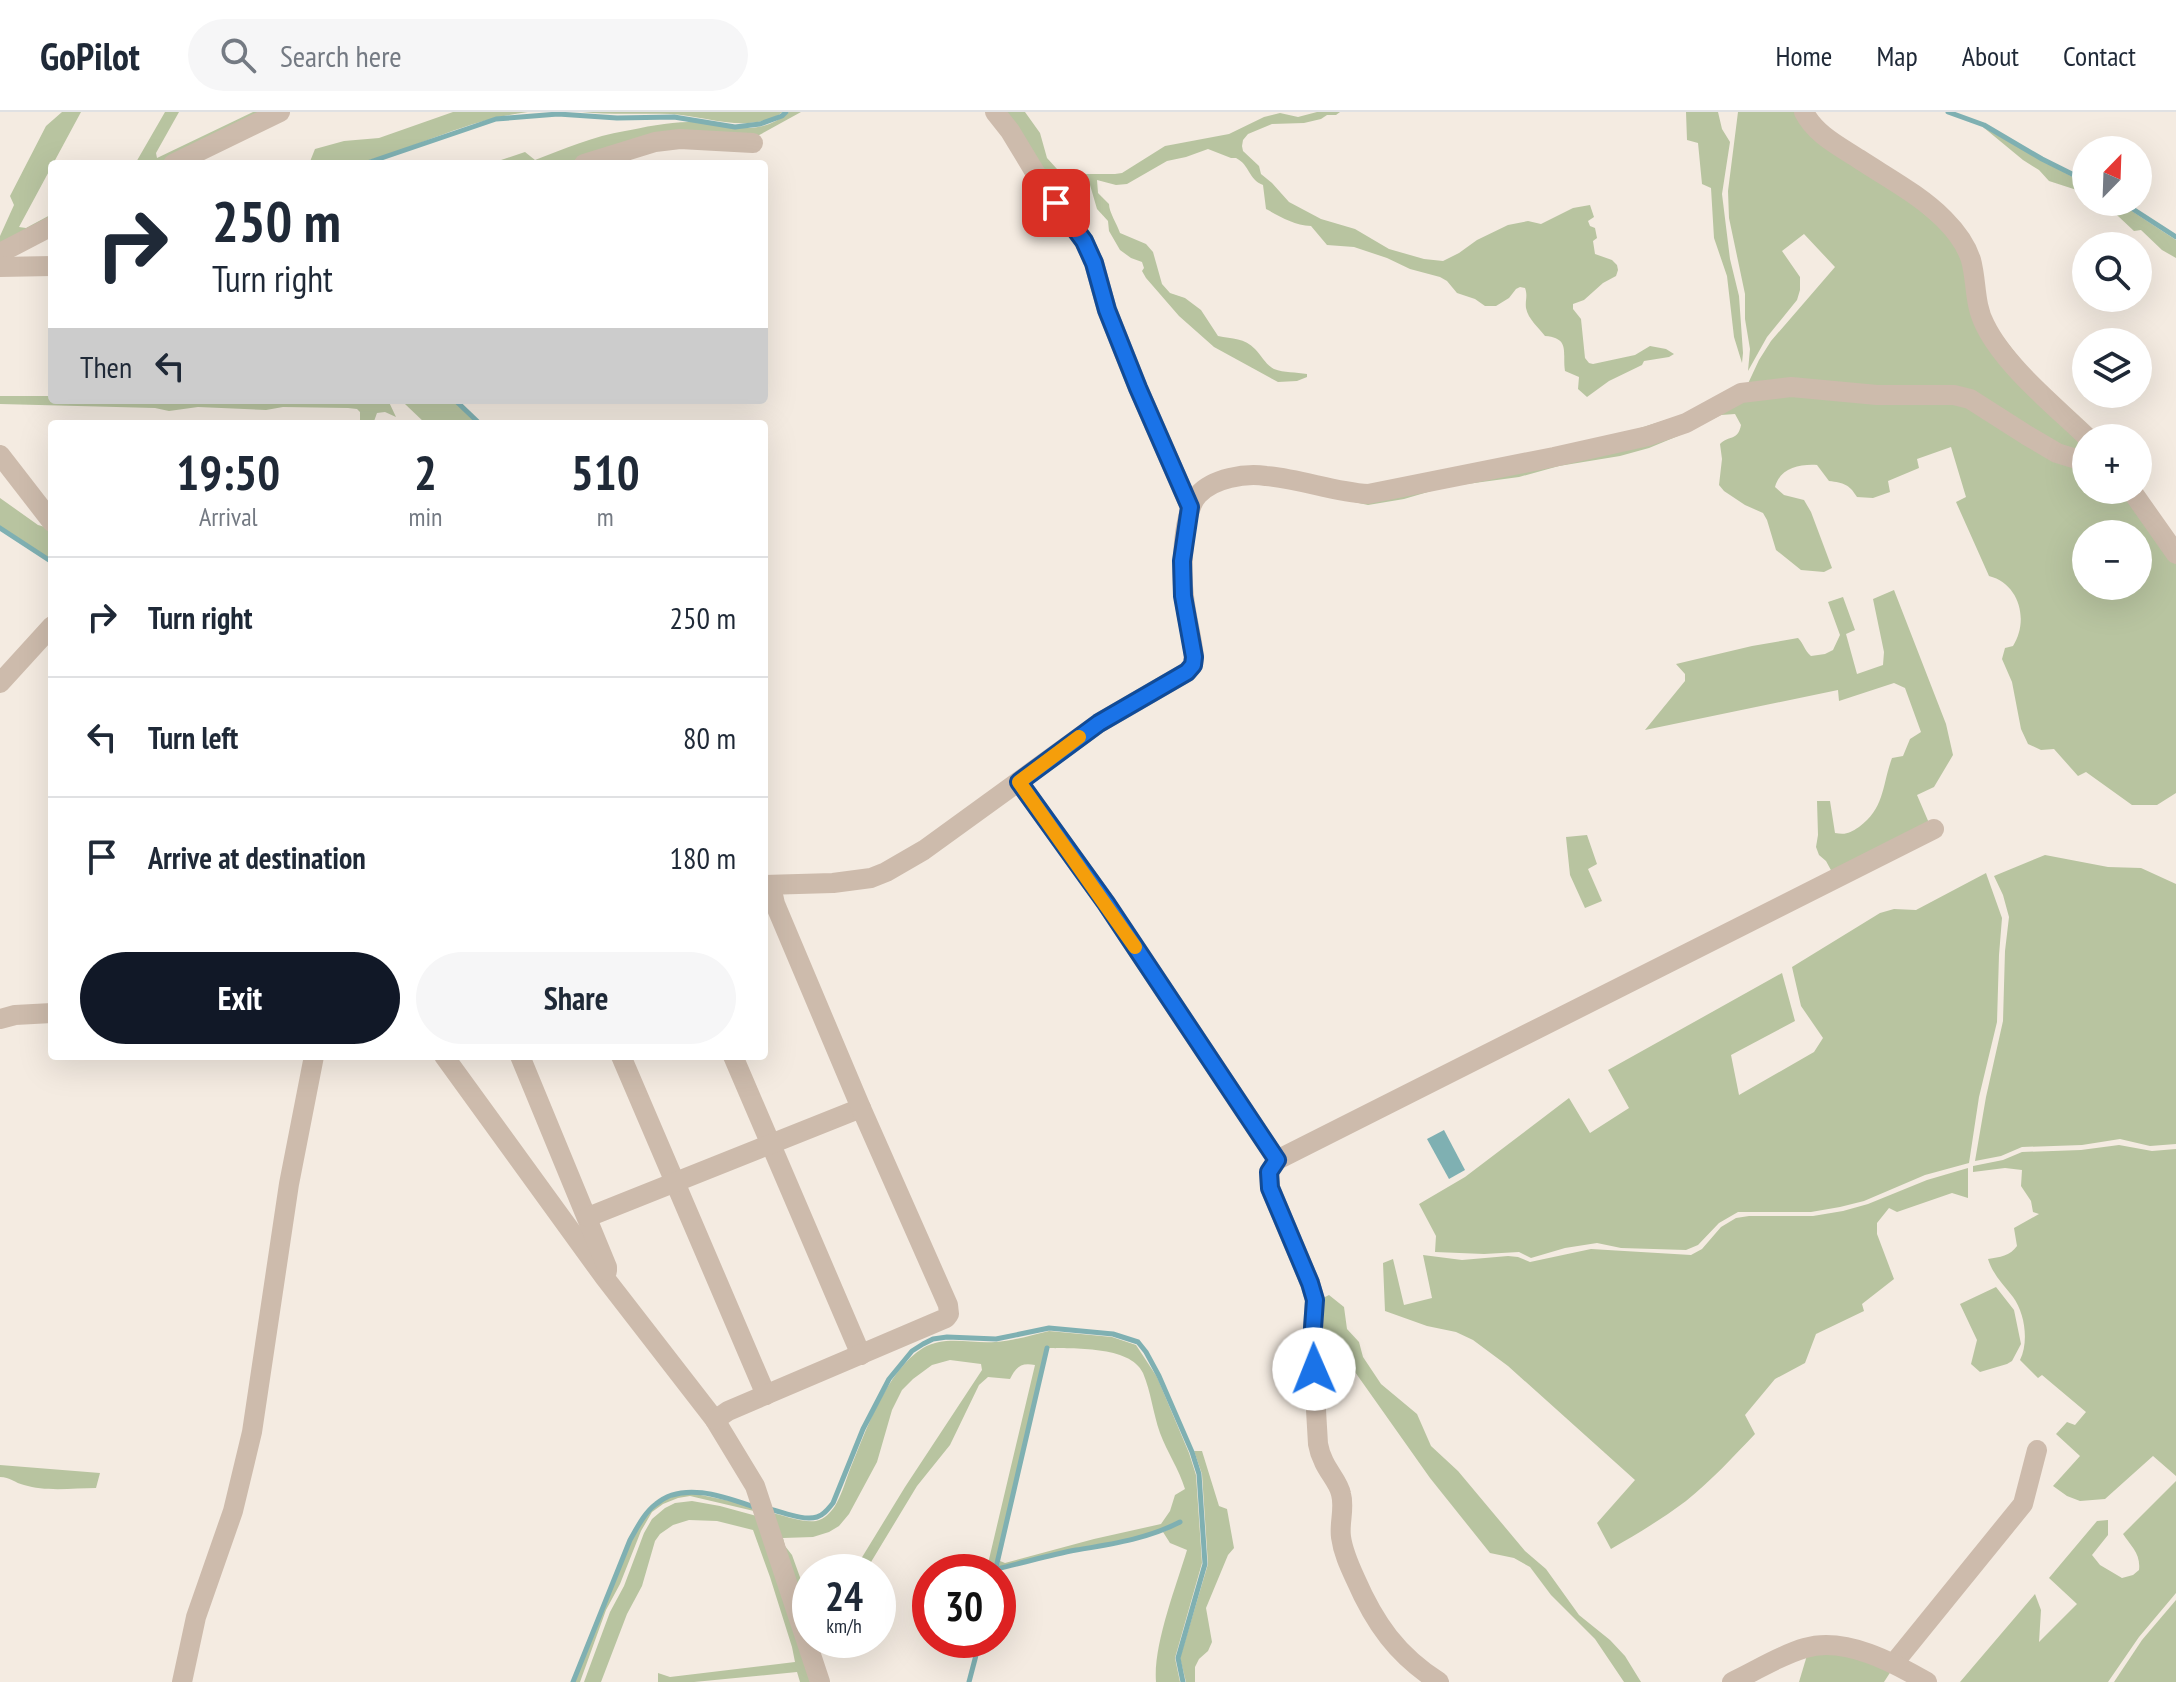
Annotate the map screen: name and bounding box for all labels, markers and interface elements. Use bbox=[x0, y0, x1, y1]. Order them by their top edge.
search box bbox=[188, 19, 748, 91]
text: GoPilot bbox=[40, 31, 140, 80]
icon: search bbox=[216, 33, 260, 77]
text: Search here bbox=[280, 36, 402, 75]
text: Home bbox=[1776, 37, 1832, 74]
text: Map bbox=[1876, 37, 1918, 74]
text: About bbox=[1962, 37, 2019, 74]
text: Contact bbox=[2063, 37, 2136, 74]
north arrow bbox=[2072, 136, 2152, 216]
map controls bbox=[2072, 136, 2152, 600]
pin bbox=[1022, 169, 1090, 237]
icon: arrive bbox=[1034, 181, 1078, 225]
text: 250 m bbox=[212, 185, 341, 257]
icon: right bbox=[80, 192, 184, 296]
button: search bbox=[2072, 232, 2152, 312]
text: Turn right bbox=[212, 255, 333, 302]
button: layers bbox=[2072, 328, 2152, 408]
icon: left bbox=[148, 344, 192, 388]
text: Then bbox=[80, 347, 132, 386]
button: + bbox=[2072, 424, 2152, 504]
text: 19:50 bbox=[176, 441, 280, 503]
text: 2 bbox=[414, 441, 437, 503]
text: 510 bbox=[571, 441, 640, 503]
text: Arrival bbox=[199, 500, 258, 533]
text: min bbox=[408, 500, 442, 533]
text: m bbox=[597, 500, 614, 533]
button: − bbox=[2072, 520, 2152, 600]
icon: right bbox=[80, 595, 124, 639]
text: Turn right bbox=[148, 598, 252, 637]
text: 250 m bbox=[670, 598, 736, 637]
icon: left bbox=[80, 715, 124, 759]
text: Turn left bbox=[148, 718, 238, 757]
text: 80 m bbox=[683, 718, 736, 757]
icon: arrive bbox=[80, 835, 124, 879]
text: Arrive at destination bbox=[148, 838, 366, 877]
text: 180 m bbox=[670, 838, 736, 877]
button: Exit bbox=[80, 952, 400, 1044]
button: Share bbox=[416, 952, 736, 1044]
position arrow bbox=[1272, 1327, 1356, 1411]
speed limit sign: 30 bbox=[912, 1554, 1016, 1658]
text: 24 bbox=[825, 1570, 863, 1622]
text: km/h bbox=[826, 1613, 862, 1639]

